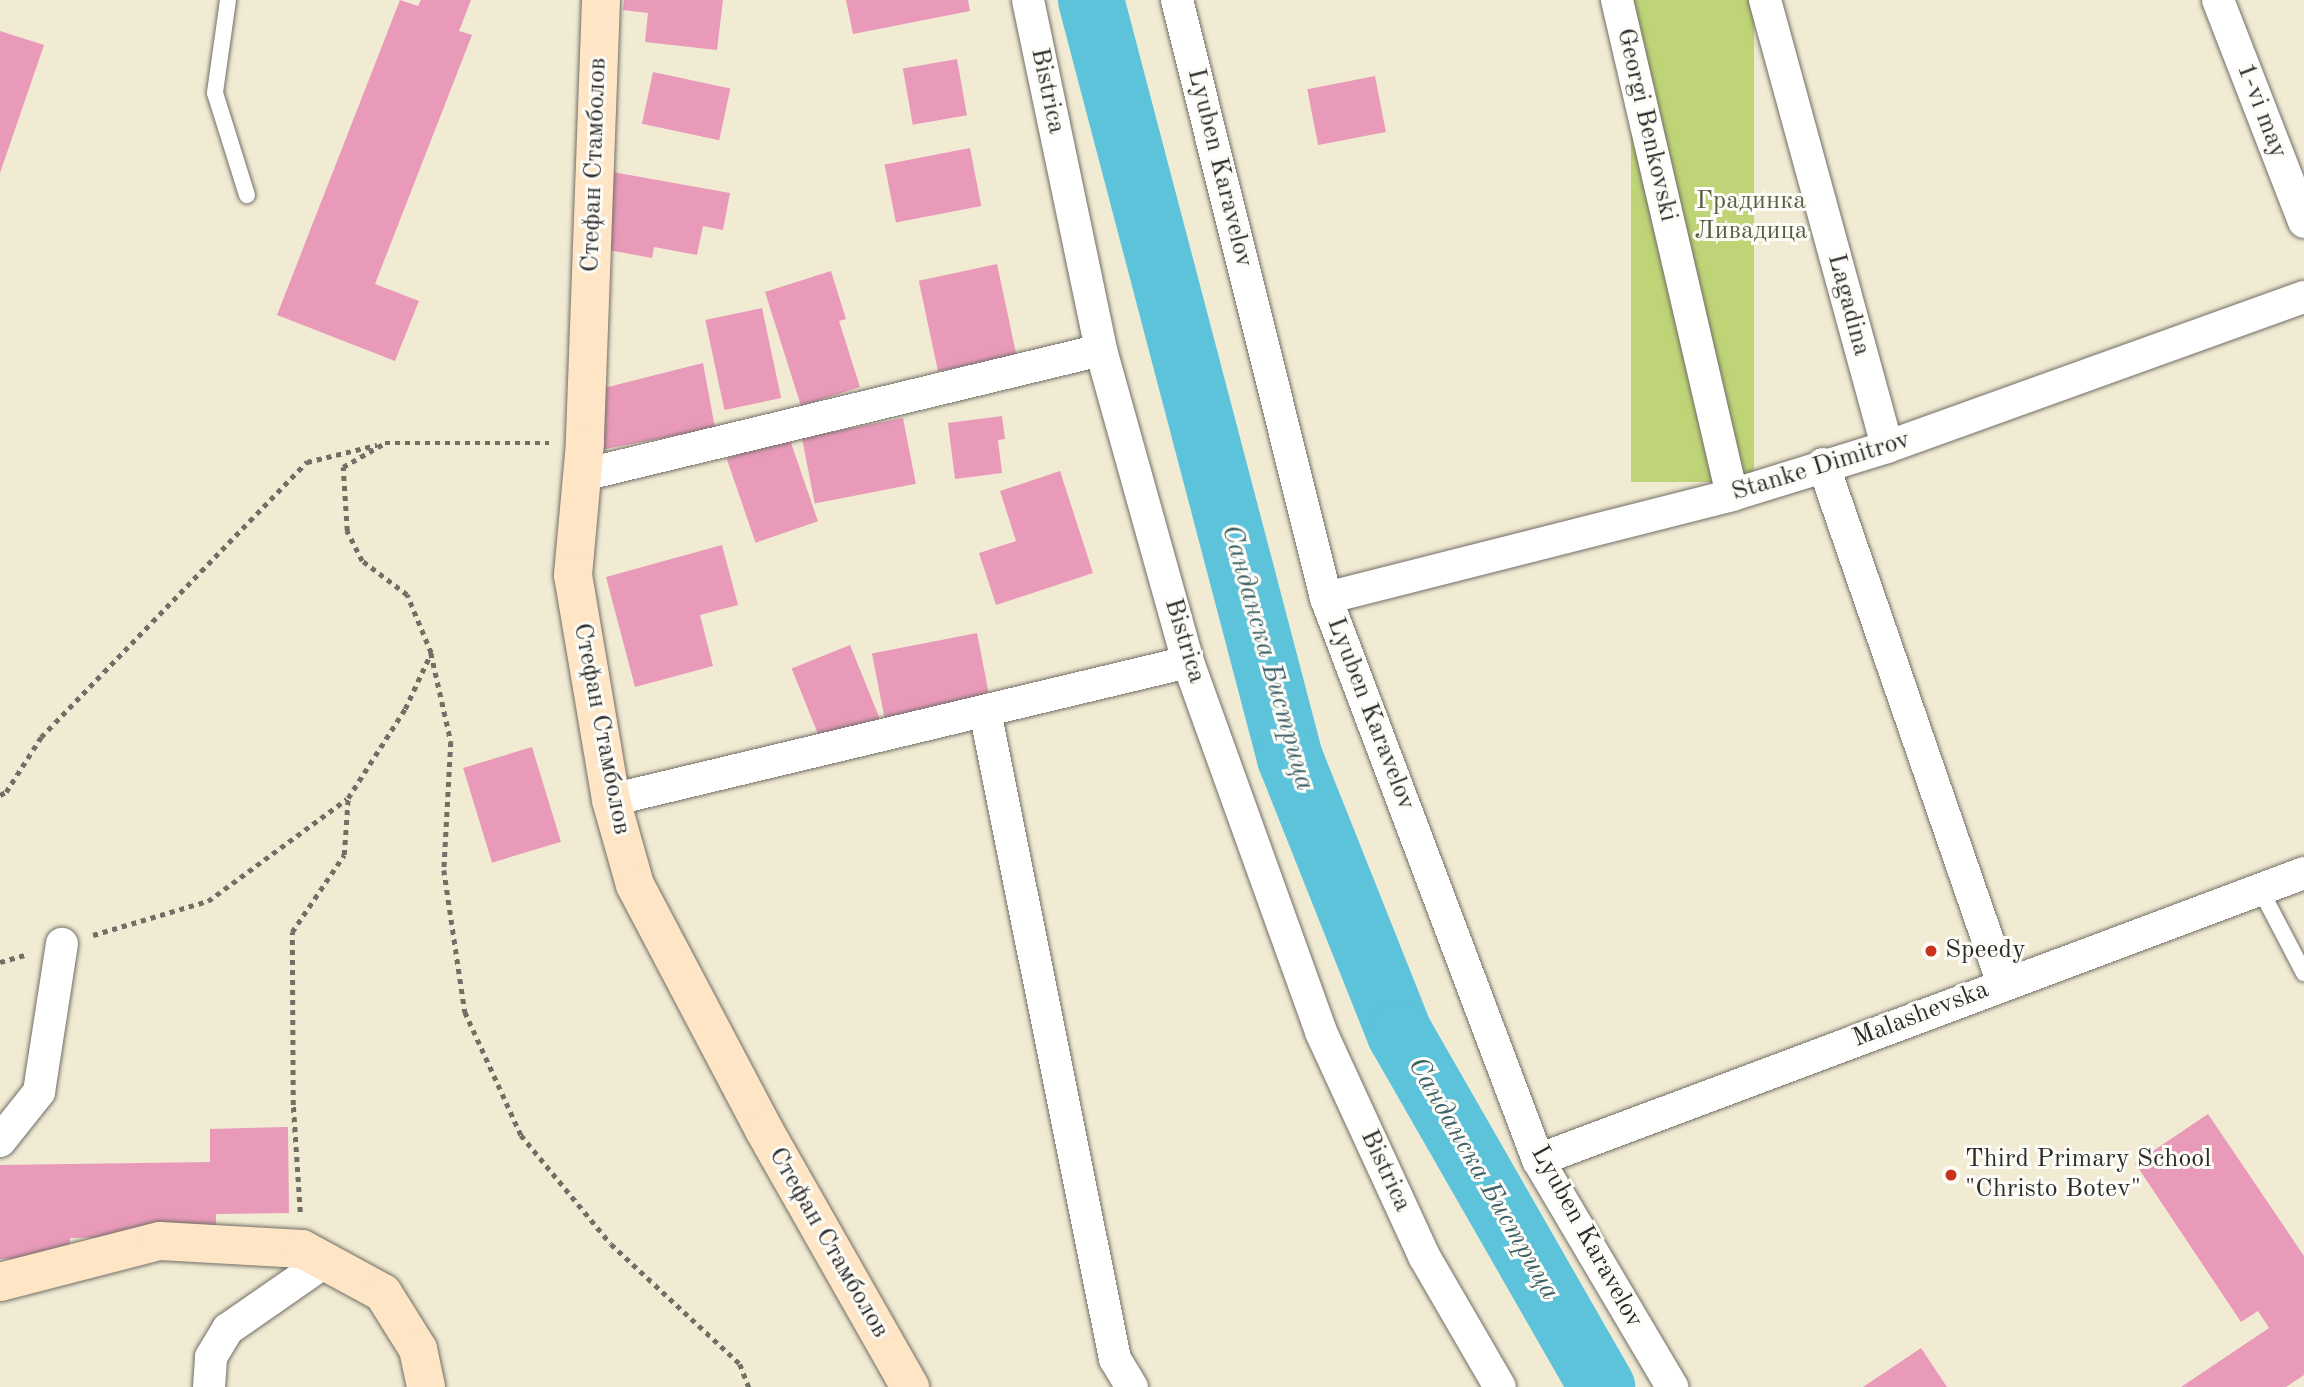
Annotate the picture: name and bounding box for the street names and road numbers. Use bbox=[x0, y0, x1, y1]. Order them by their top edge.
street label: Georgi Benkovski bbox=[1609, 25, 1683, 225]
street label: Bistrica bbox=[1023, 45, 1071, 137]
street label: Стефан Стамболов bbox=[576, 57, 614, 273]
street label: 1-vi may bbox=[2229, 59, 2293, 163]
street label: Lyuben Karavelov bbox=[1179, 65, 1259, 271]
street label: Lagadina bbox=[1819, 250, 1877, 360]
street label: Stanke Dimitrov bbox=[1728, 425, 1914, 509]
street label: Bistrica bbox=[1156, 595, 1212, 687]
street label: Lyuben Karavelov bbox=[1319, 613, 1421, 815]
street label: Стефан Стамболов bbox=[565, 620, 637, 838]
street label: Malashevska bbox=[1849, 975, 1993, 1055]
street label: Bistrica bbox=[1352, 1125, 1418, 1217]
street label: Lyuben Karavelov bbox=[1523, 1140, 1649, 1334]
street label: Стефан Стамболов bbox=[761, 1142, 895, 1344]

